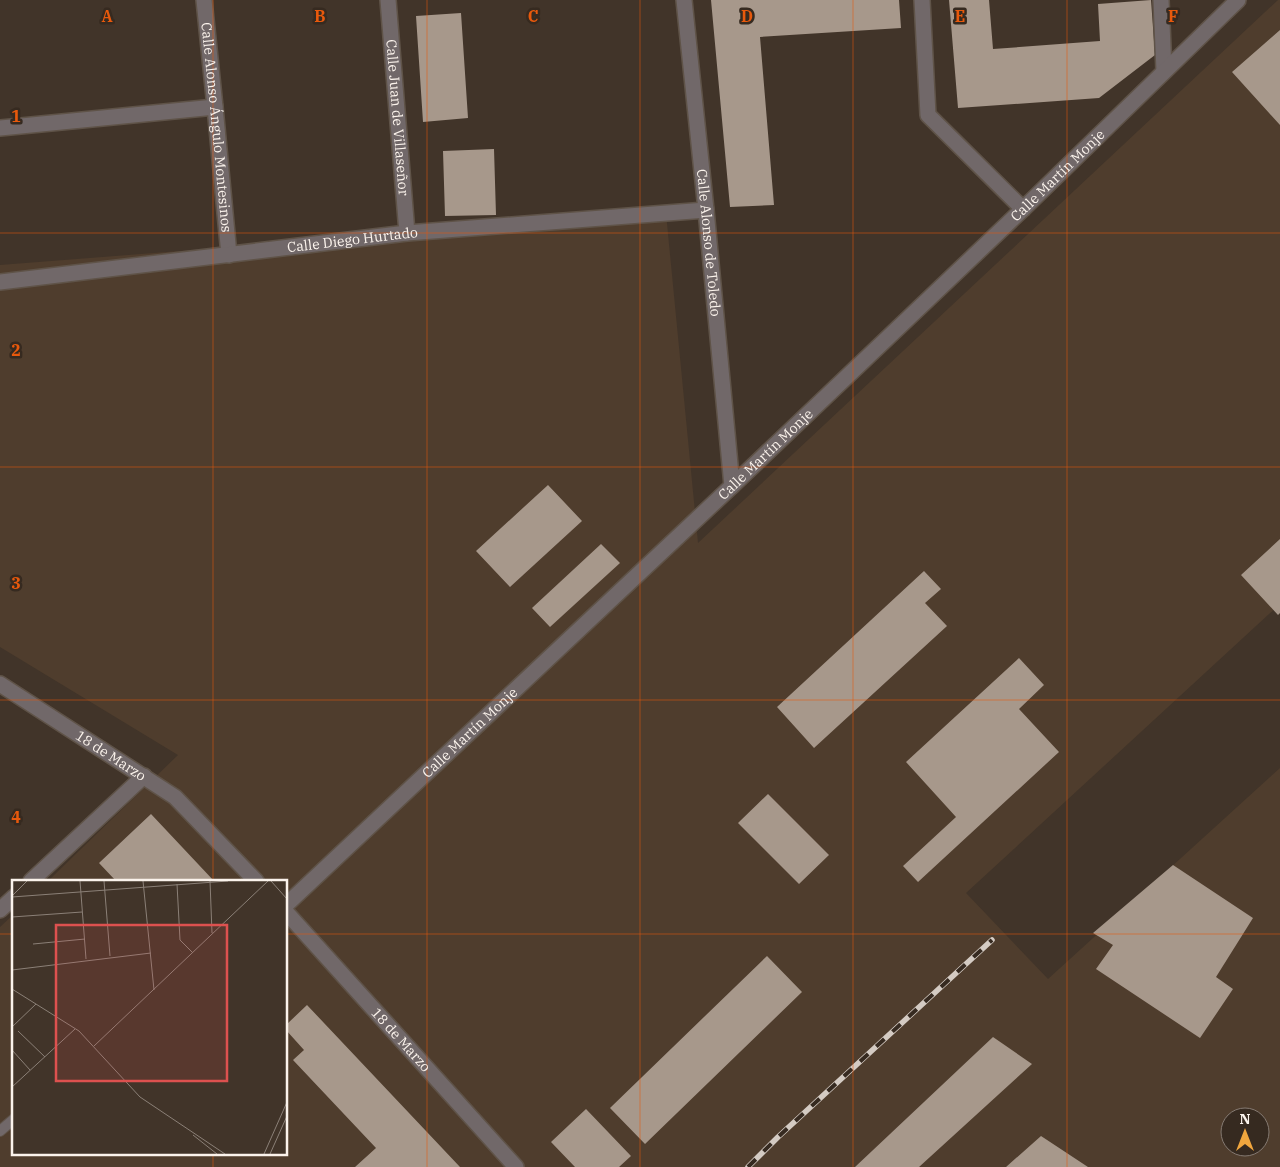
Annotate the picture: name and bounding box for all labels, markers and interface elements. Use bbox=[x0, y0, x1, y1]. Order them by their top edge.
text: A bbox=[101, 6, 113, 26]
text: B bbox=[314, 6, 326, 26]
text: C bbox=[528, 6, 538, 26]
text: D bbox=[741, 6, 753, 26]
text: E bbox=[955, 6, 965, 26]
text: F bbox=[1168, 6, 1178, 26]
street label: Calle Alonso Ángulo Montesinos bbox=[197, 21, 236, 233]
street label: Calle Juan de Villaseñor bbox=[382, 39, 413, 197]
text: 1 bbox=[11, 106, 21, 126]
street label: Calle Martín Monje bbox=[1007, 126, 1109, 225]
street label: Calle Alonso de Toledo bbox=[693, 168, 725, 317]
street label: Calle Diego Hurtado bbox=[286, 223, 419, 256]
text: 2 bbox=[11, 340, 21, 360]
street label: Calle Martín Monje bbox=[714, 405, 817, 504]
text: 3 bbox=[11, 573, 21, 593]
street label: Calle Martín Monje bbox=[418, 683, 521, 782]
street label: 18 de Marzo bbox=[72, 726, 150, 785]
text: 4 bbox=[11, 807, 21, 827]
inset map bbox=[12, 880, 288, 1154]
street label: 18 de Marzo bbox=[368, 1004, 435, 1076]
north arrow bbox=[1220, 1107, 1270, 1157]
text: N bbox=[1239, 1110, 1251, 1128]

